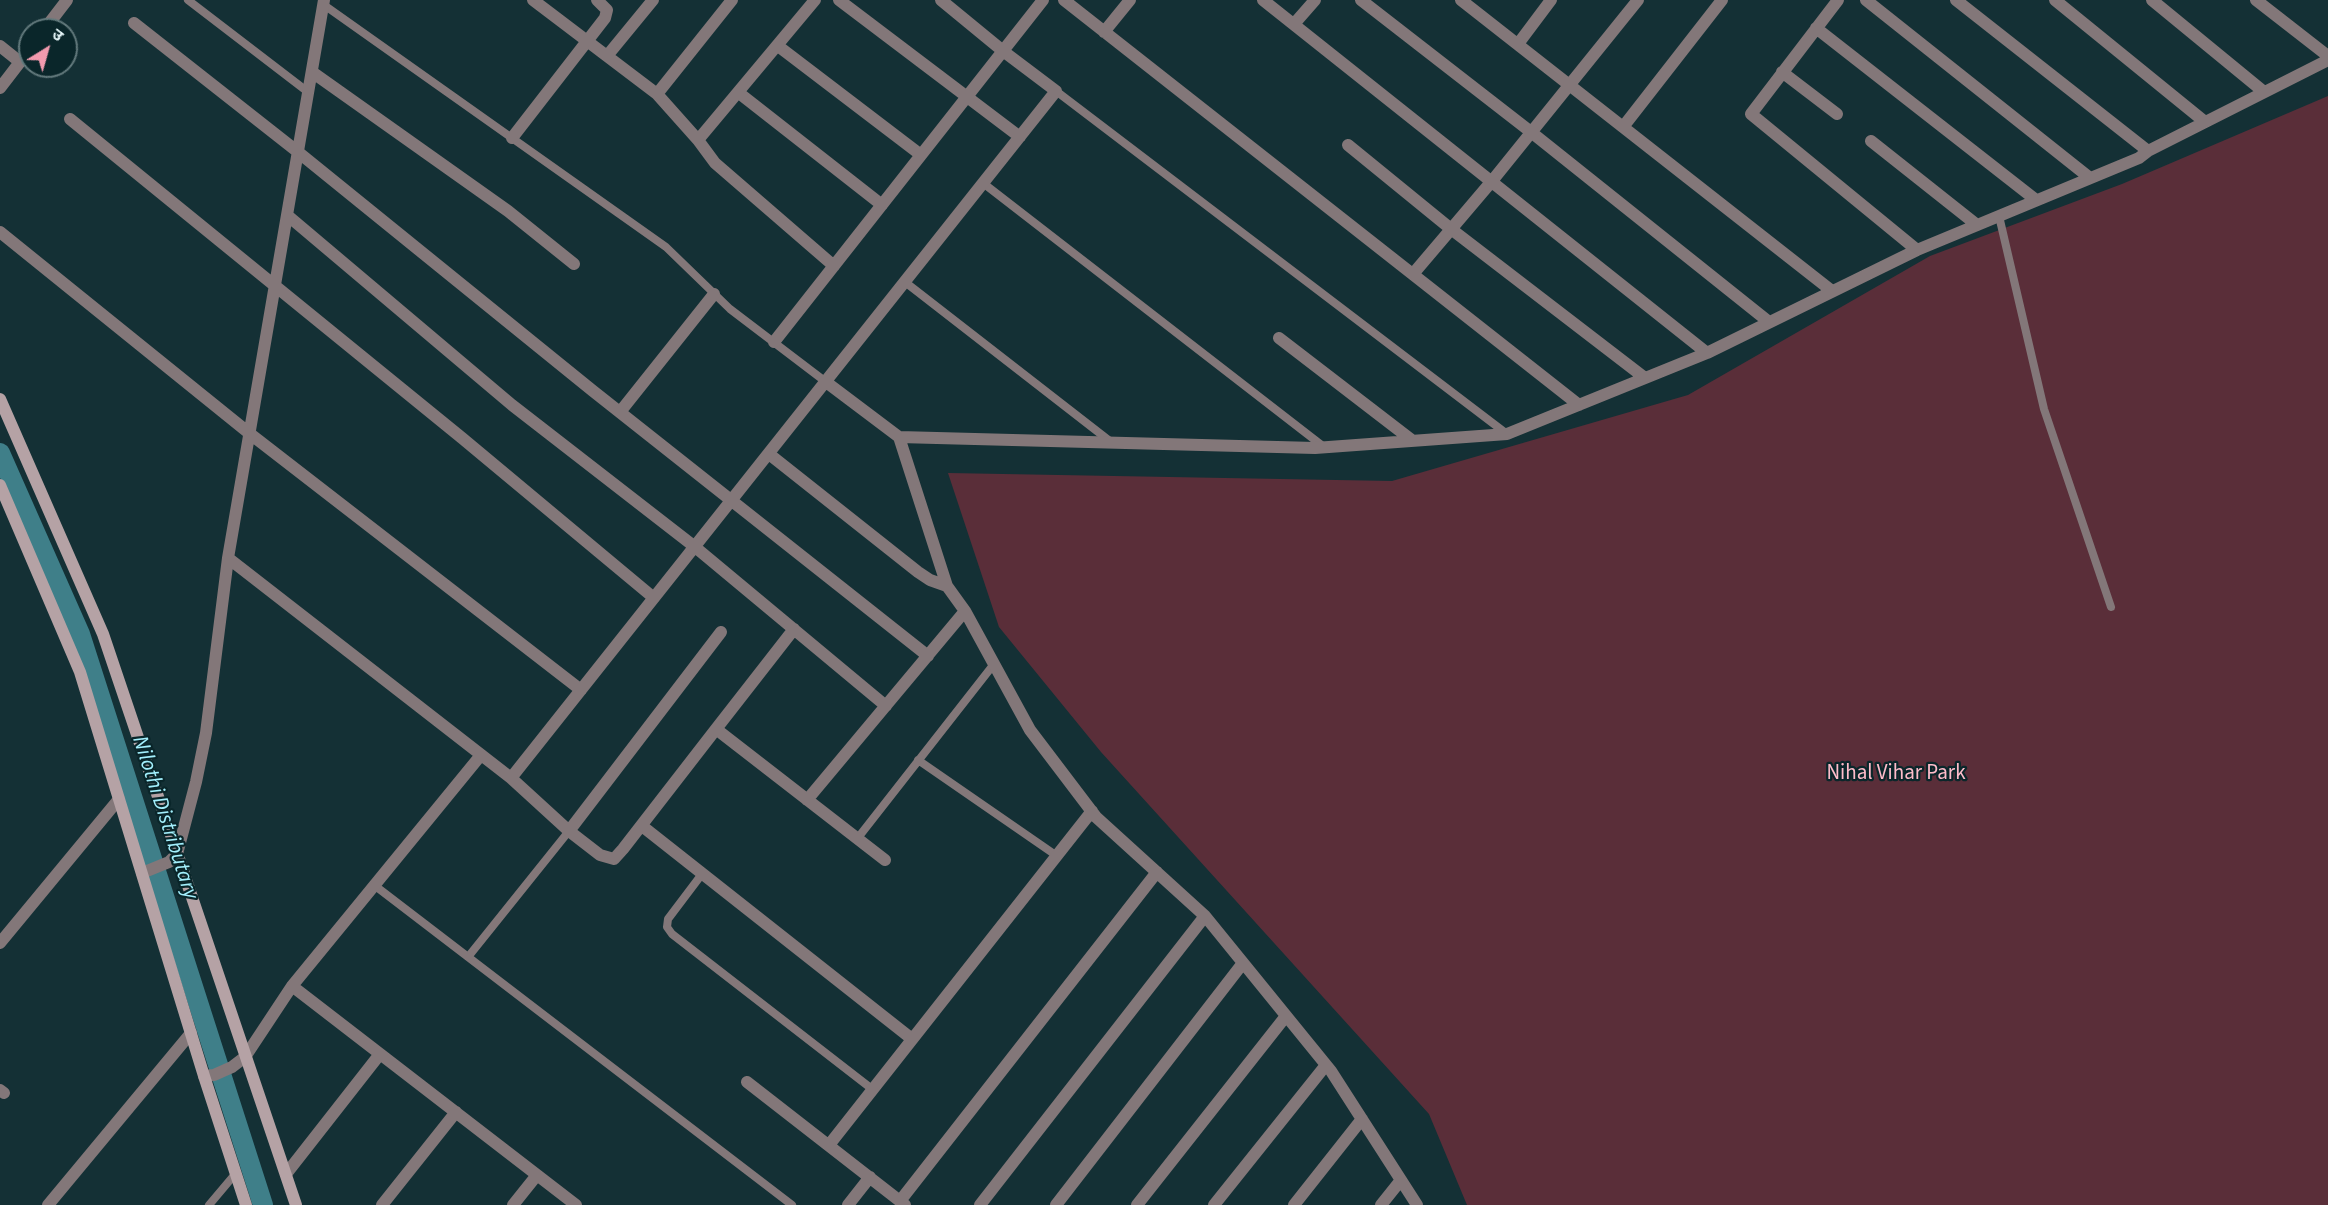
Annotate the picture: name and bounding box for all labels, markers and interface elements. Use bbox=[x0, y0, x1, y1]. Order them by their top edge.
north arrow bbox=[18, 18, 78, 78]
text: उ bbox=[47, 24, 68, 47]
water label: Nilothi Distributary bbox=[125, 733, 203, 903]
park label: Nihal Vihar Park bbox=[1826, 761, 1966, 787]

